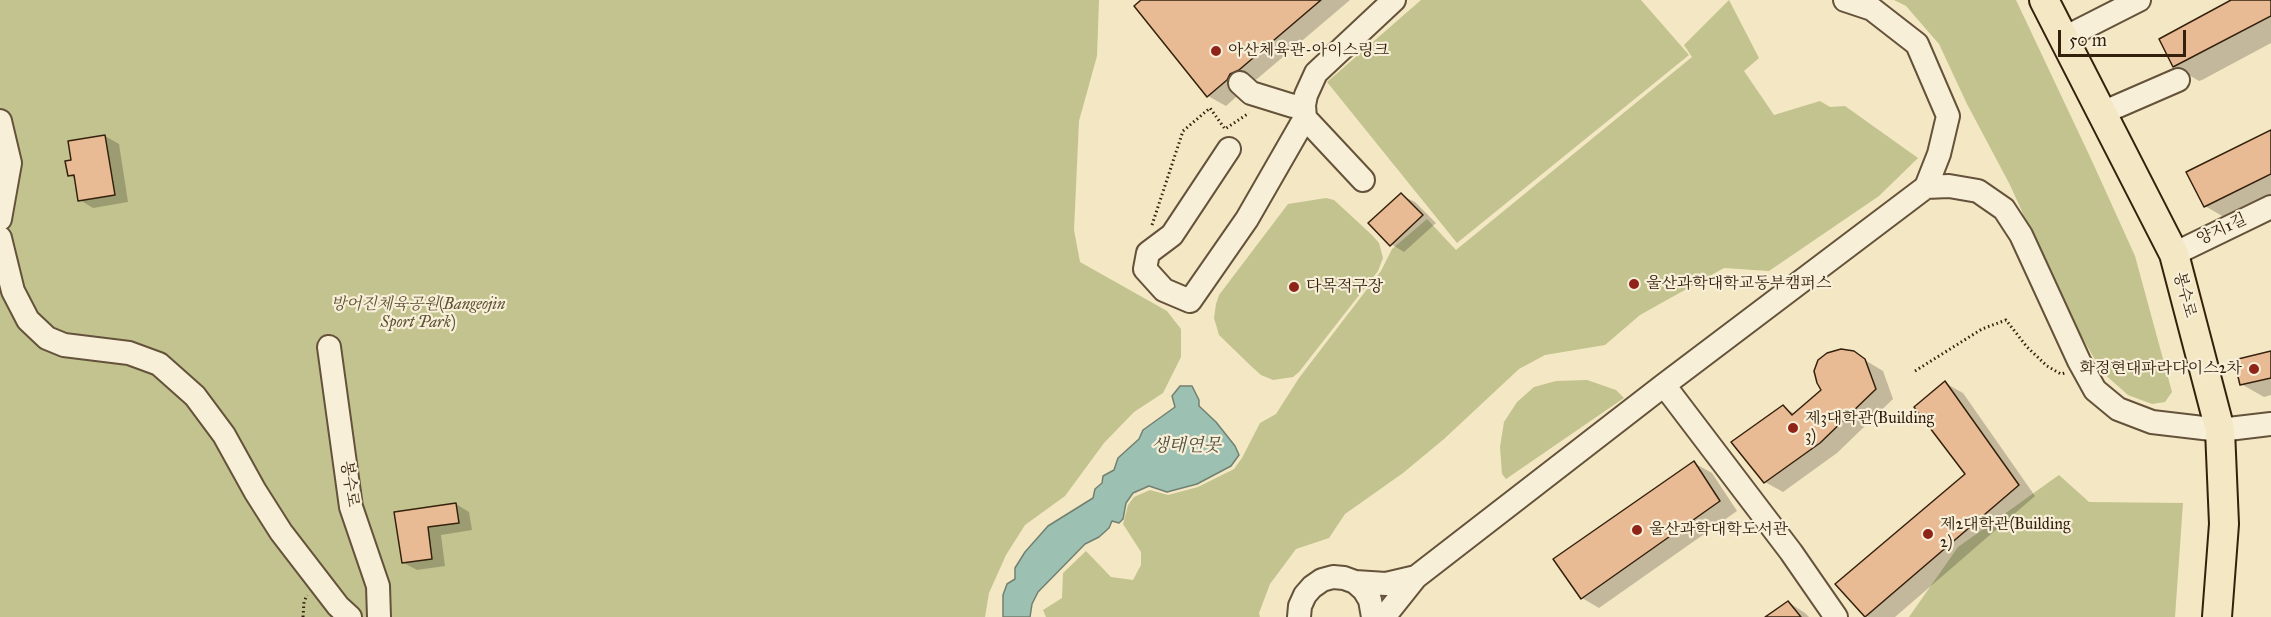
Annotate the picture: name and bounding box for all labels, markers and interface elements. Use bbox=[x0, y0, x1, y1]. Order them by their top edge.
scale bar bbox=[2061, 18, 2188, 56]
text: 50 m bbox=[2069, 29, 2107, 51]
place label: 아산체육관-아이스링크 bbox=[1228, 41, 1389, 61]
marker: 아산체육관-아이스링크 bbox=[1209, 44, 1223, 58]
street label: 양지1길 bbox=[2194, 210, 2250, 250]
street label: 봉수로 bbox=[2169, 270, 2199, 320]
place label: 울산과학대학교동부캠퍼스 bbox=[1646, 274, 1831, 294]
place label: 다목적구장 bbox=[1306, 277, 1383, 297]
marker: 울산과학대학교동부캠퍼스 bbox=[1627, 277, 1641, 291]
marker: 다목적구장 bbox=[1287, 280, 1301, 294]
park label: 방어진체육공원(Bangeojin Sport Park) bbox=[331, 295, 505, 333]
place label: 화정현대파라다이스2차 bbox=[2080, 359, 2242, 379]
marker: 화정현대파라다이스2차 bbox=[2247, 362, 2261, 376]
place label: 제3대학관(Building 3) bbox=[1805, 409, 1934, 447]
marker: 제3대학관(Building 3) bbox=[1786, 421, 1800, 435]
water label: 생태연못 bbox=[1151, 436, 1221, 458]
street label: 봉수로 bbox=[336, 460, 362, 508]
place label: 제2대학관(Building 2) bbox=[1940, 515, 2070, 553]
place label: 울산과학대학도서관 bbox=[1649, 520, 1788, 540]
marker: 울산과학대학도서관 bbox=[1630, 523, 1644, 537]
marker: 제2대학관(Building 2) bbox=[1921, 527, 1935, 541]

